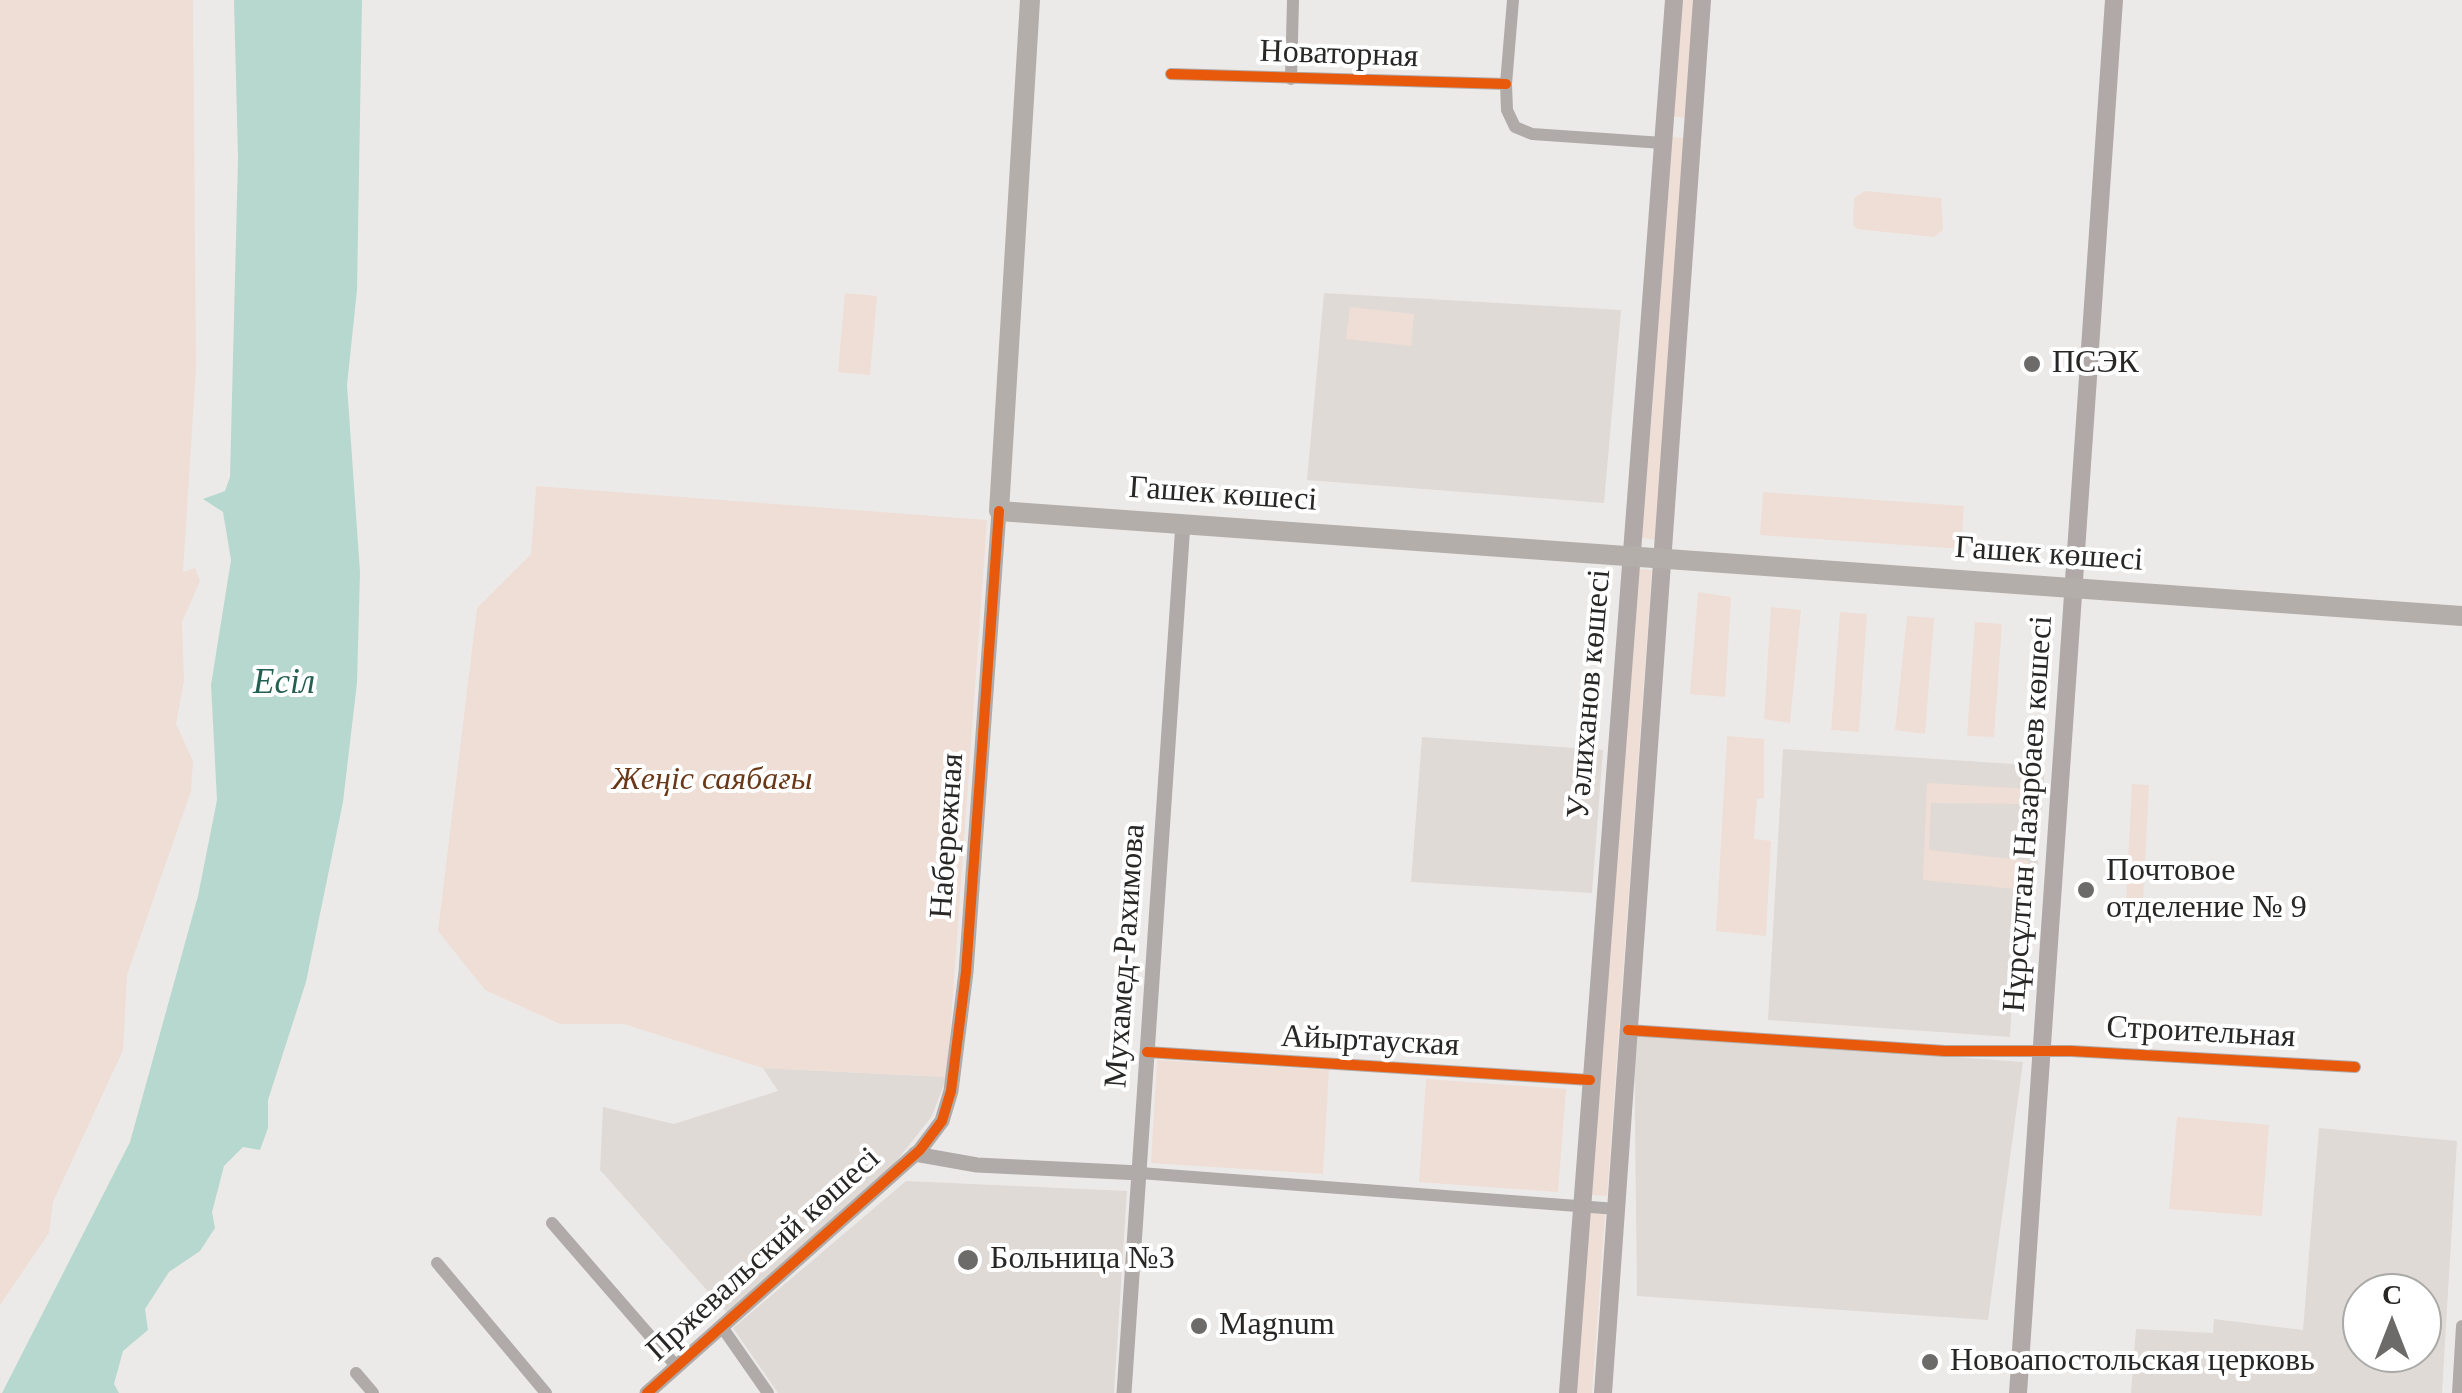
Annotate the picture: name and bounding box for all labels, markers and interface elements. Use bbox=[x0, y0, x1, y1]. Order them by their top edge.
street label: Новаторная bbox=[1259, 33, 1419, 77]
place label: ПСЭК bbox=[2052, 345, 2139, 383]
marker: ПСЭК bbox=[2021, 353, 2043, 375]
street label: Гашек көшесі bbox=[1128, 469, 1318, 521]
street label: Гашек көшесі bbox=[1954, 529, 2144, 581]
street label: Уәлиханов көшесі bbox=[1560, 568, 1620, 820]
street label: Нұрсұлтан Назарбаев көшесі bbox=[1996, 615, 2062, 1013]
water label: Есіл bbox=[253, 663, 315, 705]
street label: Набережная bbox=[923, 752, 973, 920]
park label: Жеңіс саябағы bbox=[612, 762, 812, 800]
street label: Мухамед-Рахимова bbox=[1098, 823, 1154, 1089]
place label: Почтовое отделение № 9 bbox=[2106, 853, 2307, 928]
marker: Почтовое отделение № 9 bbox=[2075, 879, 2097, 901]
street label: Строительная bbox=[2106, 1009, 2296, 1057]
street label: Айыртауская bbox=[1280, 1018, 1460, 1066]
street label: Пржевальский көшесі bbox=[639, 1140, 889, 1370]
place label: Больница №3 bbox=[990, 1241, 1175, 1279]
marker: Больница №3 bbox=[955, 1247, 981, 1273]
north arrow bbox=[2342, 1273, 2442, 1373]
text: С bbox=[2382, 1279, 2402, 1310]
place label: Magnum bbox=[1219, 1307, 1335, 1345]
marker: Magnum bbox=[1188, 1315, 1210, 1337]
place label: Новоапостольская церковь bbox=[1950, 1343, 2315, 1381]
marker: Новоапостольская церковь bbox=[1919, 1351, 1941, 1373]

